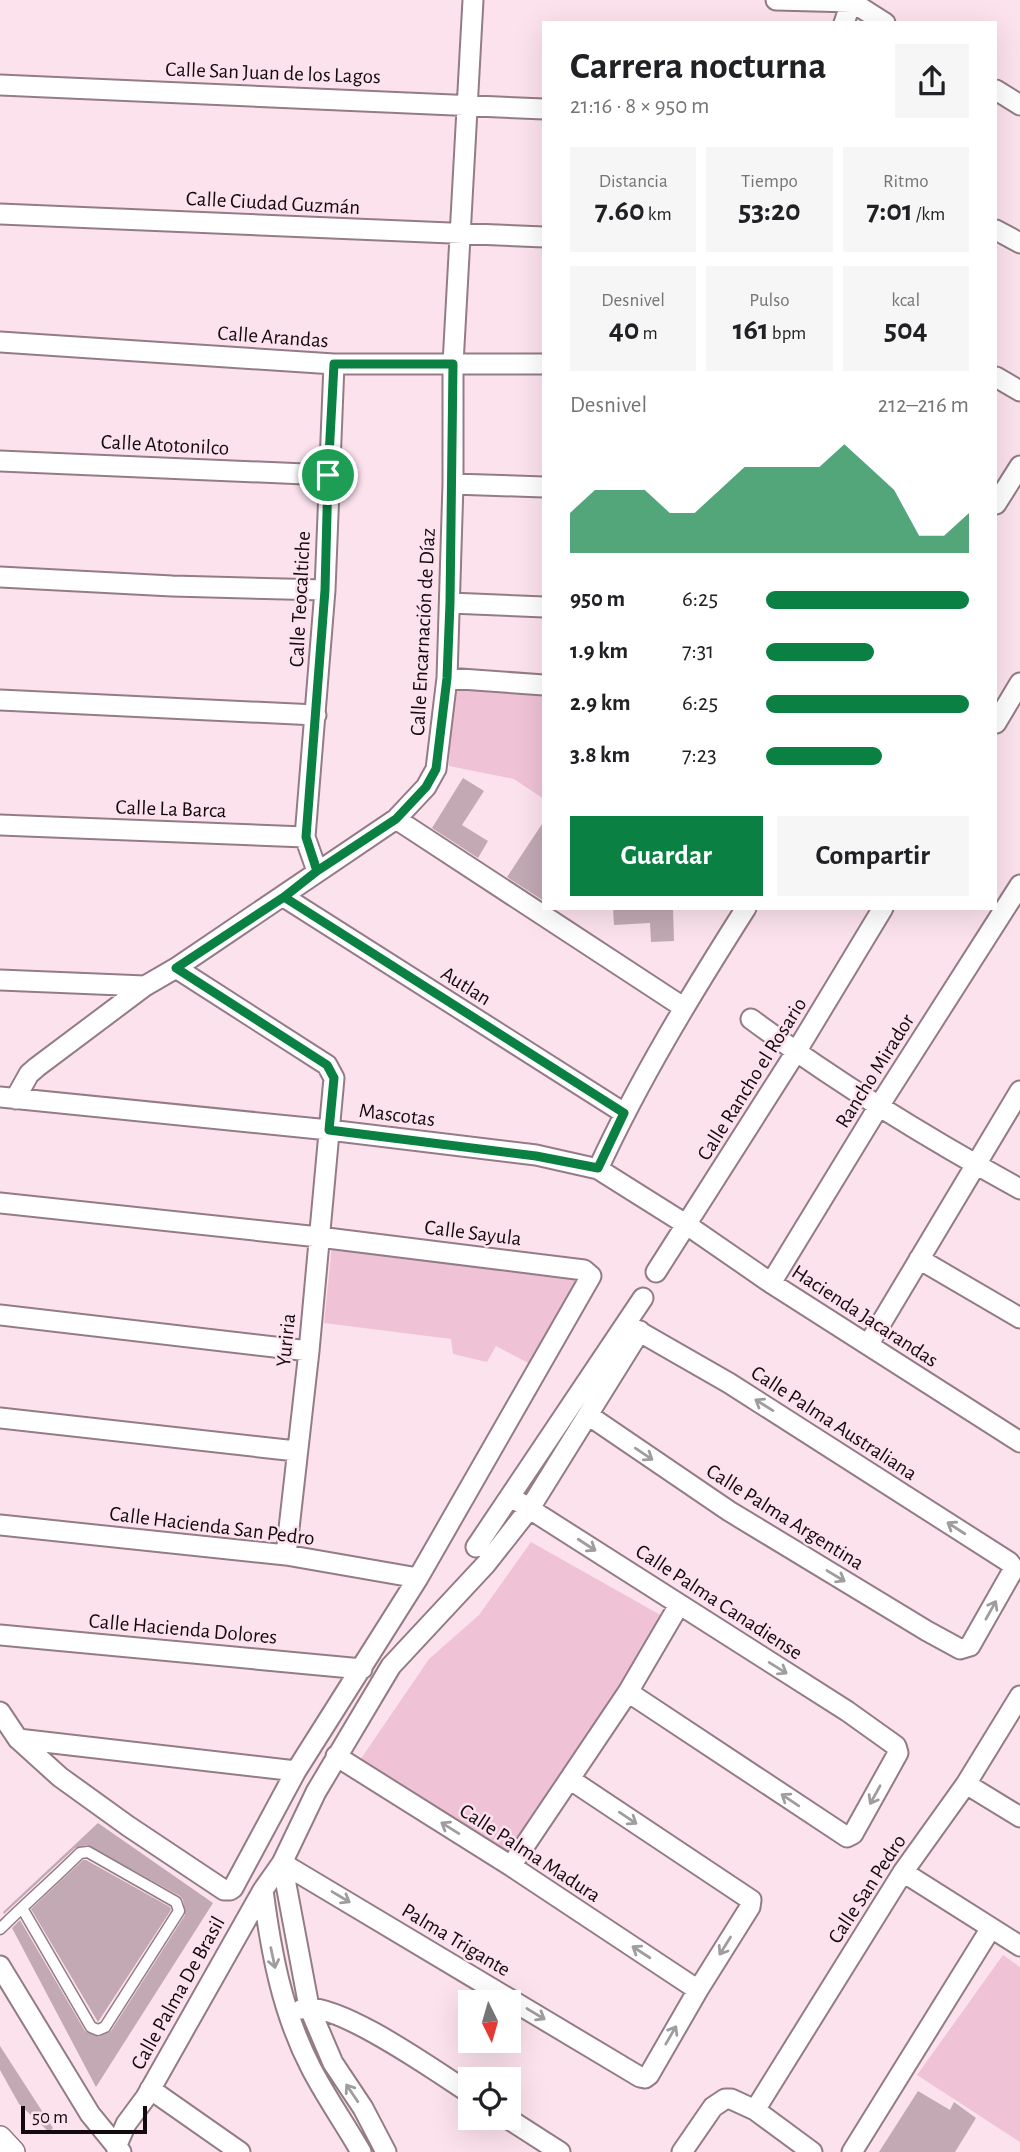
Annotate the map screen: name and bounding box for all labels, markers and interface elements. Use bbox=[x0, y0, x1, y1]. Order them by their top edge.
button: share bbox=[895, 44, 969, 118]
text: Carrera nocturna bbox=[570, 48, 827, 86]
street label: Calle San Juan de los Lagos bbox=[165, 59, 381, 87]
text: 21:16 · 8 × 950 m bbox=[570, 95, 710, 118]
text: Distancia bbox=[599, 172, 668, 191]
text: Tiempo bbox=[741, 172, 798, 191]
text: Ritmo bbox=[883, 172, 929, 191]
street label: Calle Ciudad Guzmán bbox=[185, 188, 361, 218]
text: 7.60 bbox=[595, 196, 645, 226]
text: 53:20 bbox=[738, 196, 801, 226]
text: 7:01 bbox=[866, 196, 913, 226]
text: km bbox=[645, 205, 672, 224]
text: /km bbox=[913, 205, 945, 224]
text: Desnivel bbox=[601, 291, 665, 310]
text: Pulso bbox=[749, 291, 790, 310]
text: kcal bbox=[891, 291, 920, 310]
text: 40 bbox=[609, 315, 639, 345]
text: 161 bbox=[733, 315, 769, 345]
text: 504 bbox=[884, 315, 928, 345]
street label: Calle Arandas bbox=[217, 323, 329, 351]
text: m bbox=[639, 324, 658, 343]
text: bpm bbox=[769, 324, 806, 343]
text: Desnivel bbox=[570, 394, 647, 417]
text: 212–216 m bbox=[878, 394, 969, 417]
street label: Calle Atotonilco bbox=[100, 431, 230, 459]
pin bbox=[298, 445, 358, 505]
icon: arrive bbox=[309, 456, 347, 494]
street label: Calle Encarnación de Díaz bbox=[407, 528, 439, 736]
street label: Calle Teocaltiche bbox=[286, 530, 314, 668]
text: 950 m bbox=[570, 588, 625, 611]
text: 6:25 bbox=[682, 588, 718, 611]
text: 1.9 km bbox=[570, 640, 628, 663]
text: 7:31 bbox=[682, 640, 714, 663]
text: 2.9 km bbox=[570, 692, 631, 715]
text: 6:25 bbox=[682, 692, 718, 715]
text: 3.8 km bbox=[570, 744, 630, 767]
text: 7:23 bbox=[682, 744, 717, 767]
street label: Calle La Barca bbox=[115, 797, 227, 821]
button: Guardar bbox=[570, 816, 763, 896]
button: Compartir bbox=[777, 816, 969, 896]
street label: Autlan bbox=[437, 963, 495, 1009]
street label: Calle Rancho el Rosario bbox=[693, 994, 811, 1164]
street label: Rancho Mirador bbox=[832, 1010, 918, 1132]
street label: Mascotas bbox=[358, 1100, 436, 1130]
street label: Calle Sayula bbox=[423, 1217, 523, 1249]
street label: Hacienda Jacarandas bbox=[788, 1261, 942, 1371]
street label: Yuriria bbox=[273, 1312, 299, 1368]
street label: Calle Palma Australiana bbox=[747, 1362, 921, 1484]
one-way arrow bbox=[755, 1398, 775, 1412]
one-way arrow bbox=[634, 1446, 653, 1461]
street label: Calle Palma Argentina bbox=[703, 1460, 868, 1574]
street label: Calle Hacienda San Pedro bbox=[108, 1503, 316, 1549]
one-way arrow bbox=[946, 1520, 966, 1534]
one-way arrow bbox=[577, 1538, 596, 1552]
street label: Calle Palma Canadiense bbox=[632, 1540, 806, 1664]
one-way arrow bbox=[825, 1569, 845, 1583]
one-way arrow bbox=[984, 1600, 998, 1620]
street label: Calle Hacienda Dolores bbox=[88, 1610, 278, 1648]
one-way arrow bbox=[768, 1661, 788, 1675]
one-way arrow bbox=[867, 1785, 881, 1805]
one-way arrow bbox=[781, 1793, 800, 1807]
street label: Calle Palma Madura bbox=[456, 1800, 604, 1906]
one-way arrow bbox=[618, 1810, 637, 1825]
one-way arrow bbox=[441, 1821, 460, 1835]
street label: Calle San Pedro bbox=[824, 1831, 910, 1947]
one-way arrow bbox=[330, 1891, 350, 1905]
street label: Palma Trigante bbox=[398, 1899, 514, 1981]
street label: Calle Palma De Brasil bbox=[127, 1913, 229, 2073]
one-way arrow bbox=[718, 1936, 732, 1956]
one-way arrow bbox=[631, 1945, 651, 1959]
one-way arrow bbox=[266, 1946, 280, 1969]
north arrow bbox=[458, 1990, 522, 2053]
map controls bbox=[458, 1990, 521, 2130]
one-way arrow bbox=[525, 2008, 545, 2022]
one-way arrow bbox=[665, 2025, 679, 2045]
button: locate bbox=[458, 2067, 521, 2130]
one-way arrow bbox=[345, 2083, 359, 2103]
scale bar bbox=[21, 2103, 147, 2135]
text: 50 m bbox=[32, 2108, 68, 2127]

